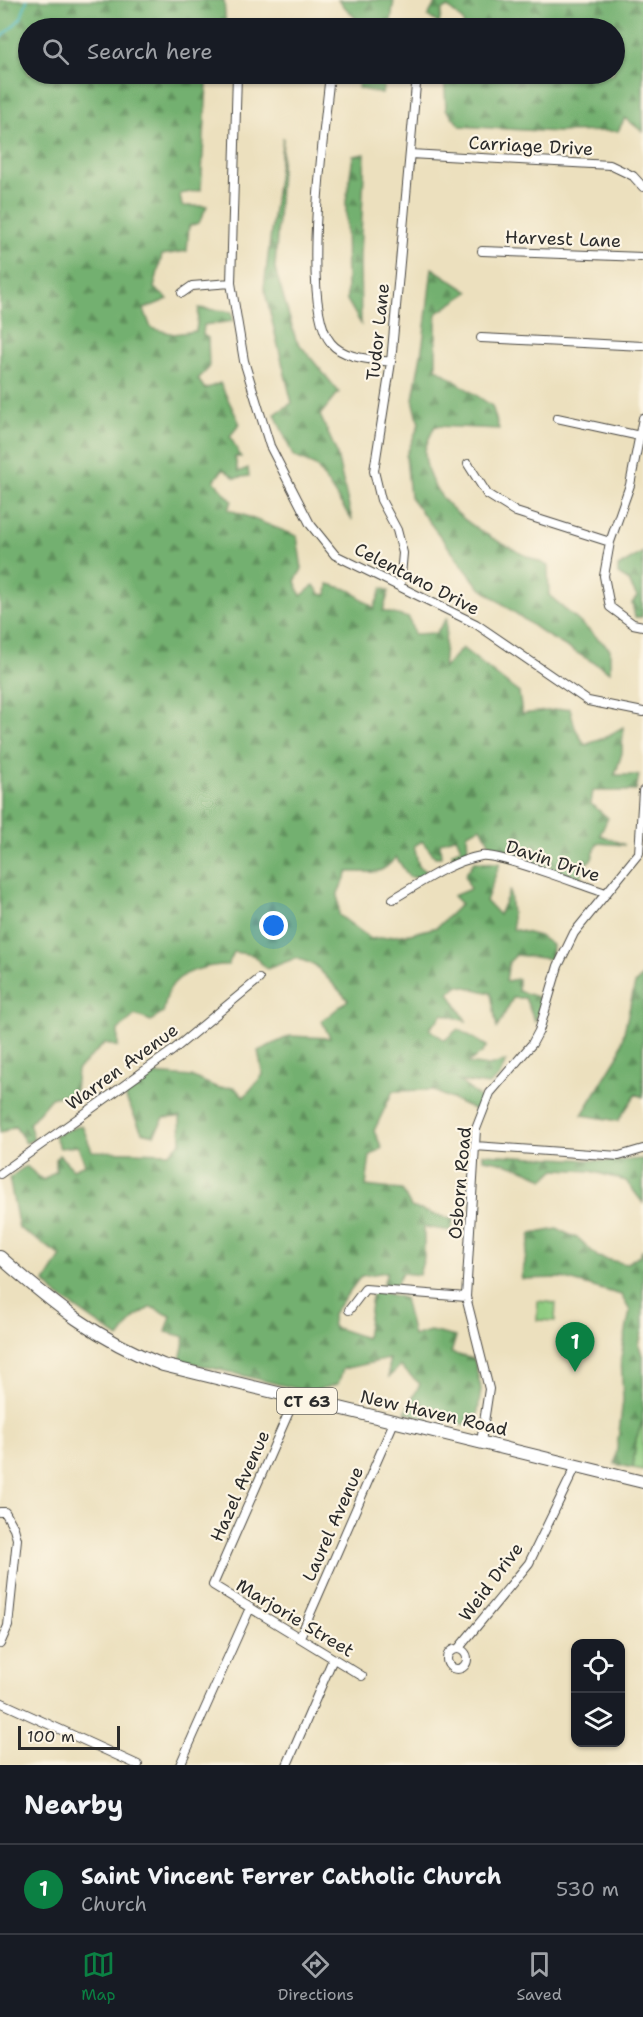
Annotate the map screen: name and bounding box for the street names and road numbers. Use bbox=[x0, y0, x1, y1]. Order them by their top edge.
street label: Carriage Drive bbox=[468, 131, 594, 161]
street label: Harvest Lane bbox=[505, 225, 621, 253]
street label: Tudor Lane bbox=[361, 282, 395, 382]
street label: Celentano Drive bbox=[350, 537, 484, 621]
street label: Davin Drive bbox=[503, 834, 603, 888]
street label: Warren Avenue bbox=[61, 1018, 183, 1116]
street label: Osborn Road bbox=[443, 1126, 477, 1240]
street label: New Haven Road bbox=[358, 1384, 510, 1442]
road number: CT 63 bbox=[277, 1388, 337, 1414]
street label: Hazel Avenue bbox=[205, 1427, 275, 1545]
street label: Laurel Avenue bbox=[297, 1463, 369, 1585]
street label: Weid Drive bbox=[453, 1538, 529, 1626]
street label: Marjorie Street bbox=[232, 1573, 359, 1663]

